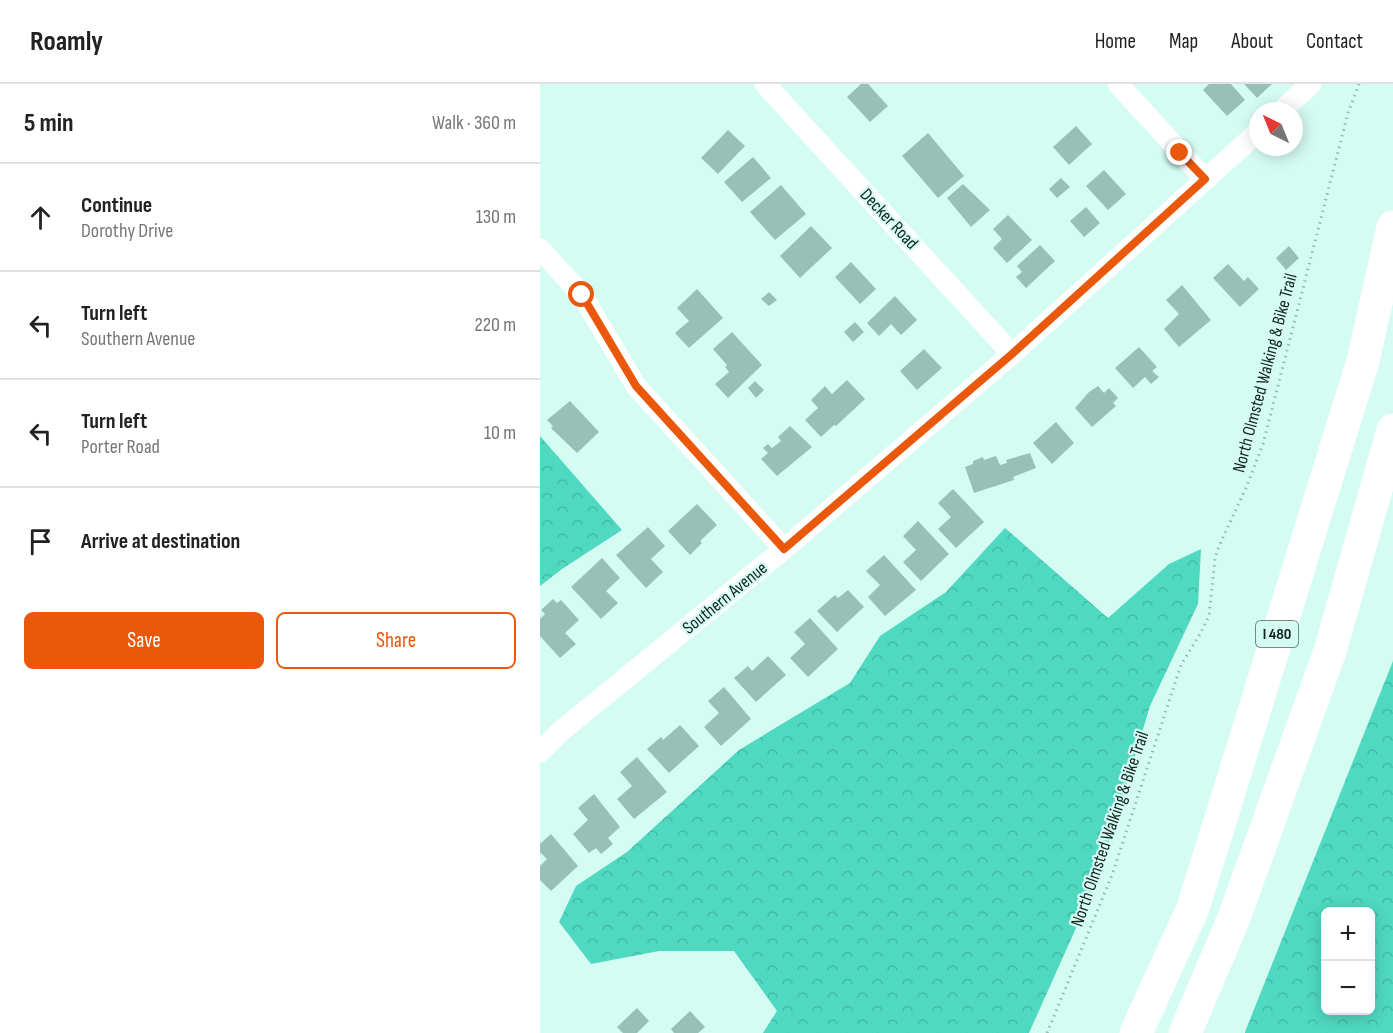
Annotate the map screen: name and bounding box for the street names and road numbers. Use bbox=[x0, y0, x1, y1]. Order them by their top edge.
street label: Decker Road bbox=[856, 184, 922, 254]
street label: North Olmsted Walking & Bike Trail bbox=[1228, 271, 1302, 475]
street label: Southern Avenue bbox=[678, 557, 772, 639]
road number: I 480 bbox=[1256, 621, 1298, 647]
street label: North Olmsted Walking & Bike Trail bbox=[1067, 729, 1153, 929]

